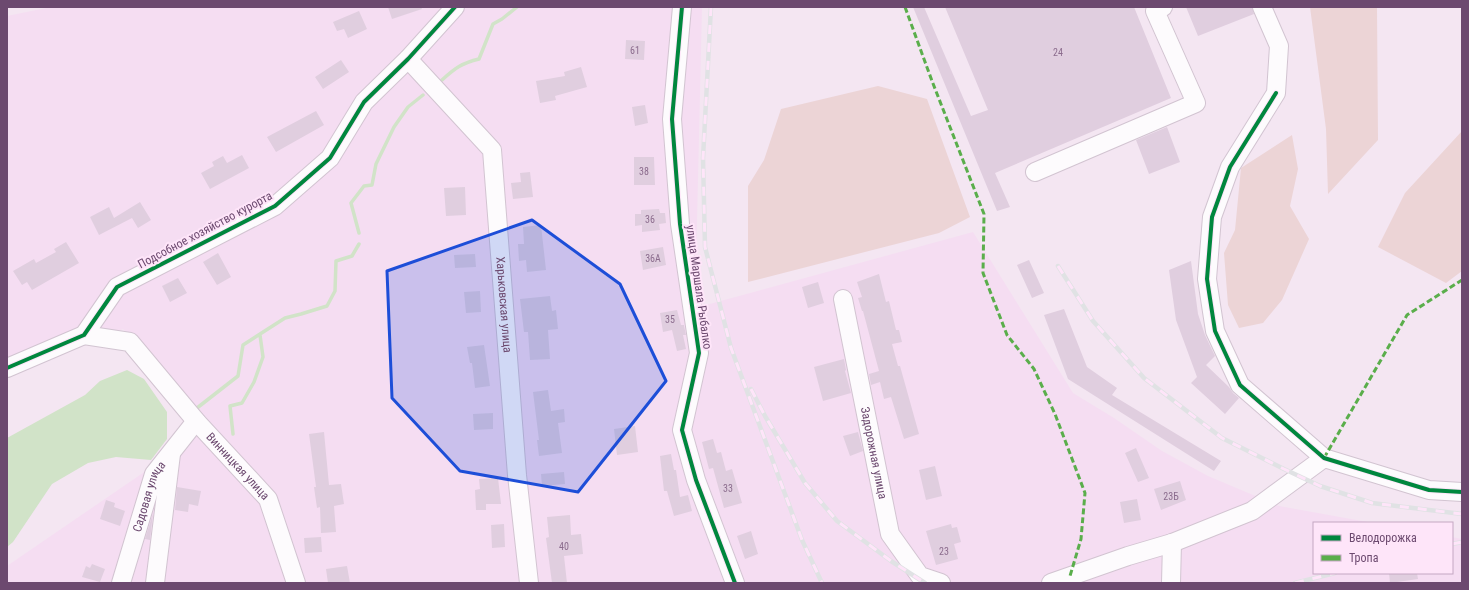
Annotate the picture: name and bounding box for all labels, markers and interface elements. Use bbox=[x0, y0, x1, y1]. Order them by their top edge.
house number: 61 bbox=[630, 45, 640, 56]
house number: 24 bbox=[1053, 47, 1063, 58]
house number: 38 bbox=[639, 166, 649, 177]
street label: Подсобное хозяйство курорта bbox=[135, 188, 275, 271]
house number: 36 bbox=[645, 214, 655, 225]
street label: улица Маршала Рыбалко bbox=[683, 224, 715, 350]
house number: 36А bbox=[645, 253, 661, 264]
street label: Харьковская улица bbox=[493, 256, 515, 354]
house number: 35 bbox=[665, 314, 675, 325]
street label: Задорожная улица bbox=[858, 406, 890, 501]
street label: Винницкая улица bbox=[203, 430, 272, 503]
street label: Садовая улица bbox=[130, 458, 169, 534]
house number: 33 bbox=[723, 483, 733, 494]
house number: 23Б bbox=[1163, 491, 1179, 502]
legend bbox=[1313, 522, 1453, 574]
text: Велодорожка bbox=[1349, 531, 1417, 545]
house number: 40 bbox=[559, 541, 569, 552]
house number: 23 bbox=[939, 546, 949, 557]
text: Тропа bbox=[1349, 551, 1379, 565]

